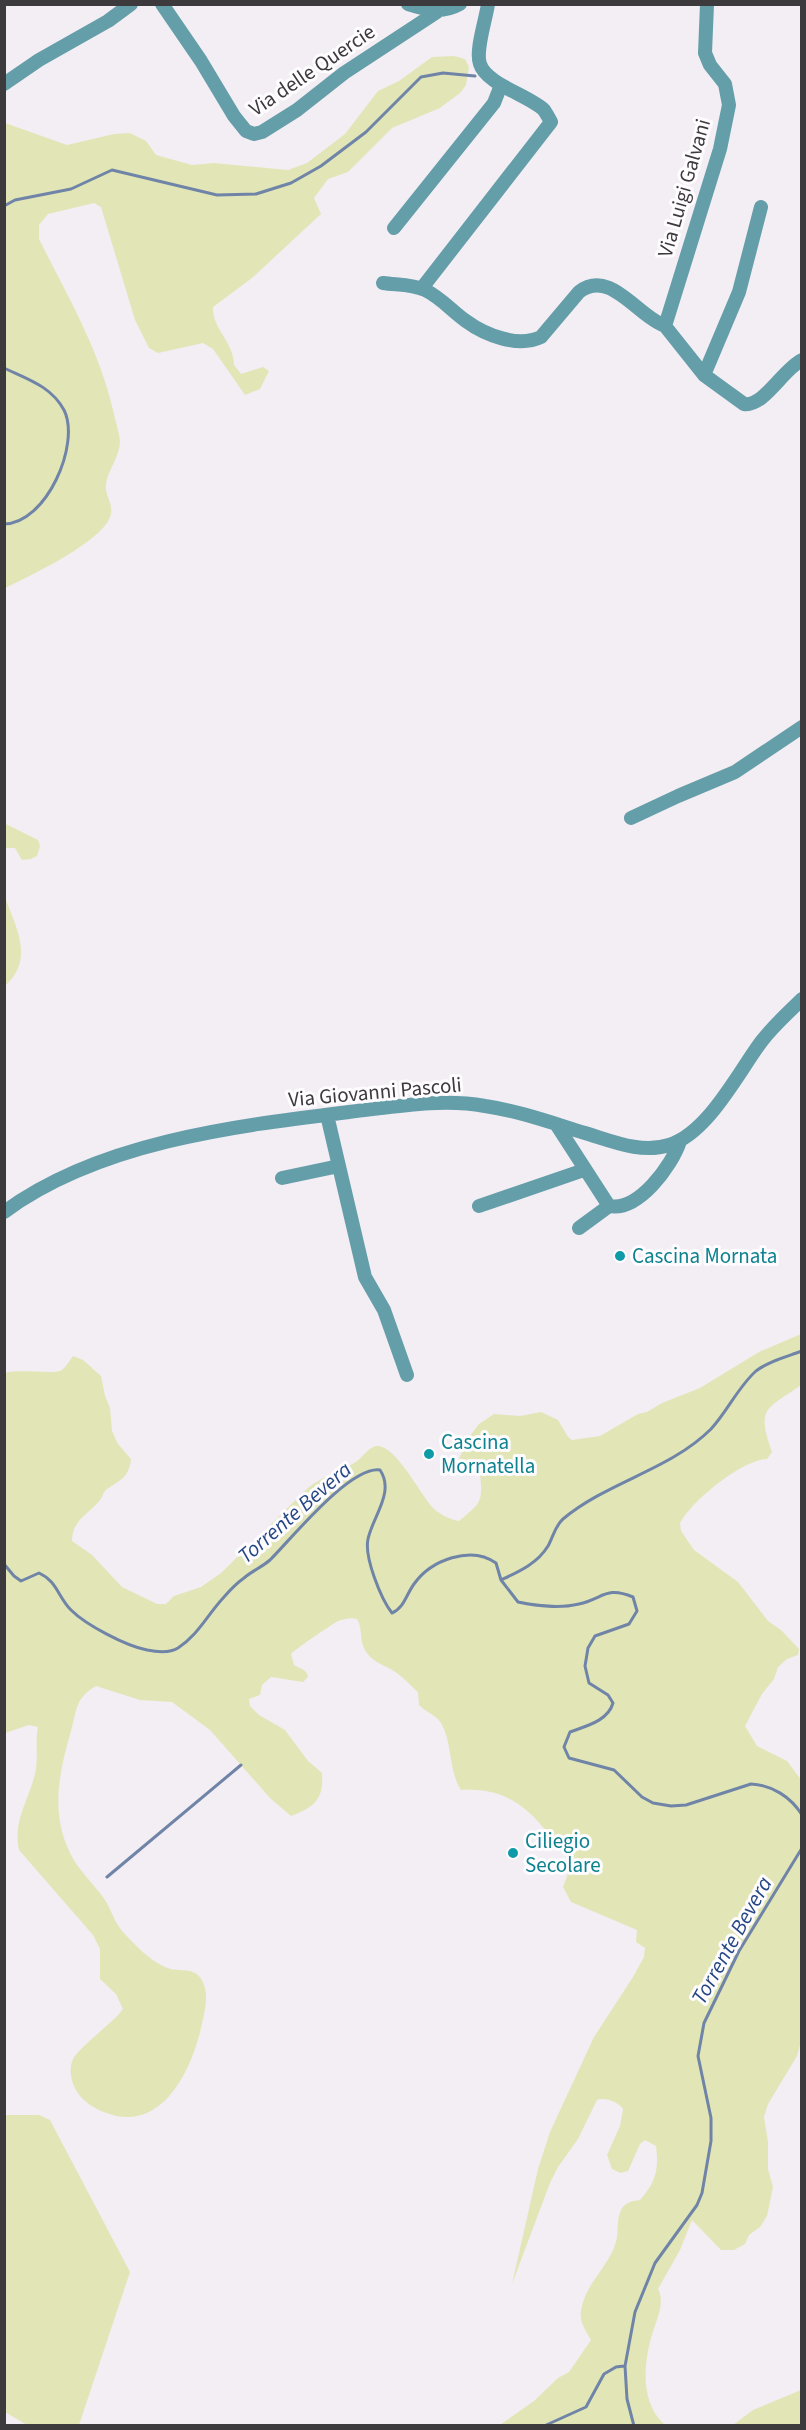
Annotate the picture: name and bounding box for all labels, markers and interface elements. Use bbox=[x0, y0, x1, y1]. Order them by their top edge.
street label: Via delle Quercie bbox=[243, 17, 381, 123]
street label: Via Luigi Galvani bbox=[650, 115, 718, 261]
street label: Via Giovanni Pascoli bbox=[287, 1069, 463, 1115]
place label: Cascina Mornata bbox=[632, 1241, 777, 1271]
marker: Cascina Mornata bbox=[613, 1249, 627, 1263]
place label: Cascina Mornatella bbox=[441, 1427, 535, 1481]
marker: Cascina Mornatella bbox=[422, 1447, 436, 1461]
water label: Torrente Bevera bbox=[231, 1454, 359, 1571]
place label: Ciliegio Secolare bbox=[525, 1826, 601, 1880]
marker: Ciliegio Secolare bbox=[506, 1846, 520, 1860]
water label: Torrente Bevera bbox=[683, 1870, 780, 2010]

